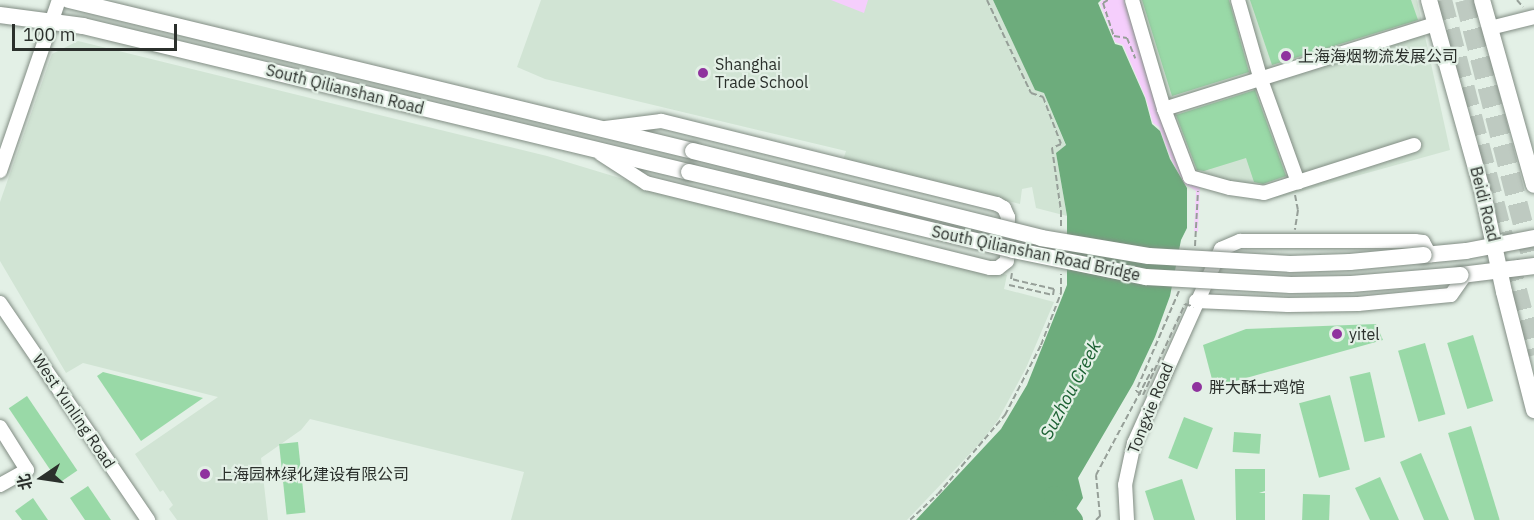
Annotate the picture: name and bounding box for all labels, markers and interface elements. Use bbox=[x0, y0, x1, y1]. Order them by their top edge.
scale bar bbox=[15, 12, 180, 50]
text: 100 m bbox=[23, 23, 75, 46]
place label: 上海海烟物流发展公司 bbox=[1298, 46, 1458, 66]
marker: 上海海烟物流发展公司 bbox=[1279, 49, 1293, 63]
place label: Shanghai Trade School bbox=[715, 54, 808, 92]
street label: South Qilianshan Road bbox=[264, 60, 426, 118]
marker: Shanghai Trade School bbox=[696, 66, 710, 80]
street label: Beidi Road bbox=[1466, 164, 1504, 244]
street label: South Qilianshan Road Bridge bbox=[930, 221, 1142, 285]
place label: yitel bbox=[1349, 324, 1380, 344]
marker: yitel bbox=[1330, 327, 1344, 341]
water label: Suzhou Creek bbox=[1036, 337, 1106, 443]
street label: West Yunling Road bbox=[29, 350, 119, 472]
street label: Tongxie Road bbox=[1123, 360, 1177, 456]
place label: 胖大酥士鸡馆 bbox=[1209, 377, 1305, 397]
marker: 胖大酥士鸡馆 bbox=[1190, 380, 1204, 394]
north arrow bbox=[12, 448, 72, 508]
place label: 上海园林绿化建设有限公司 bbox=[217, 464, 409, 484]
marker: 上海园林绿化建设有限公司 bbox=[198, 467, 212, 481]
text: 北 bbox=[13, 472, 36, 492]

